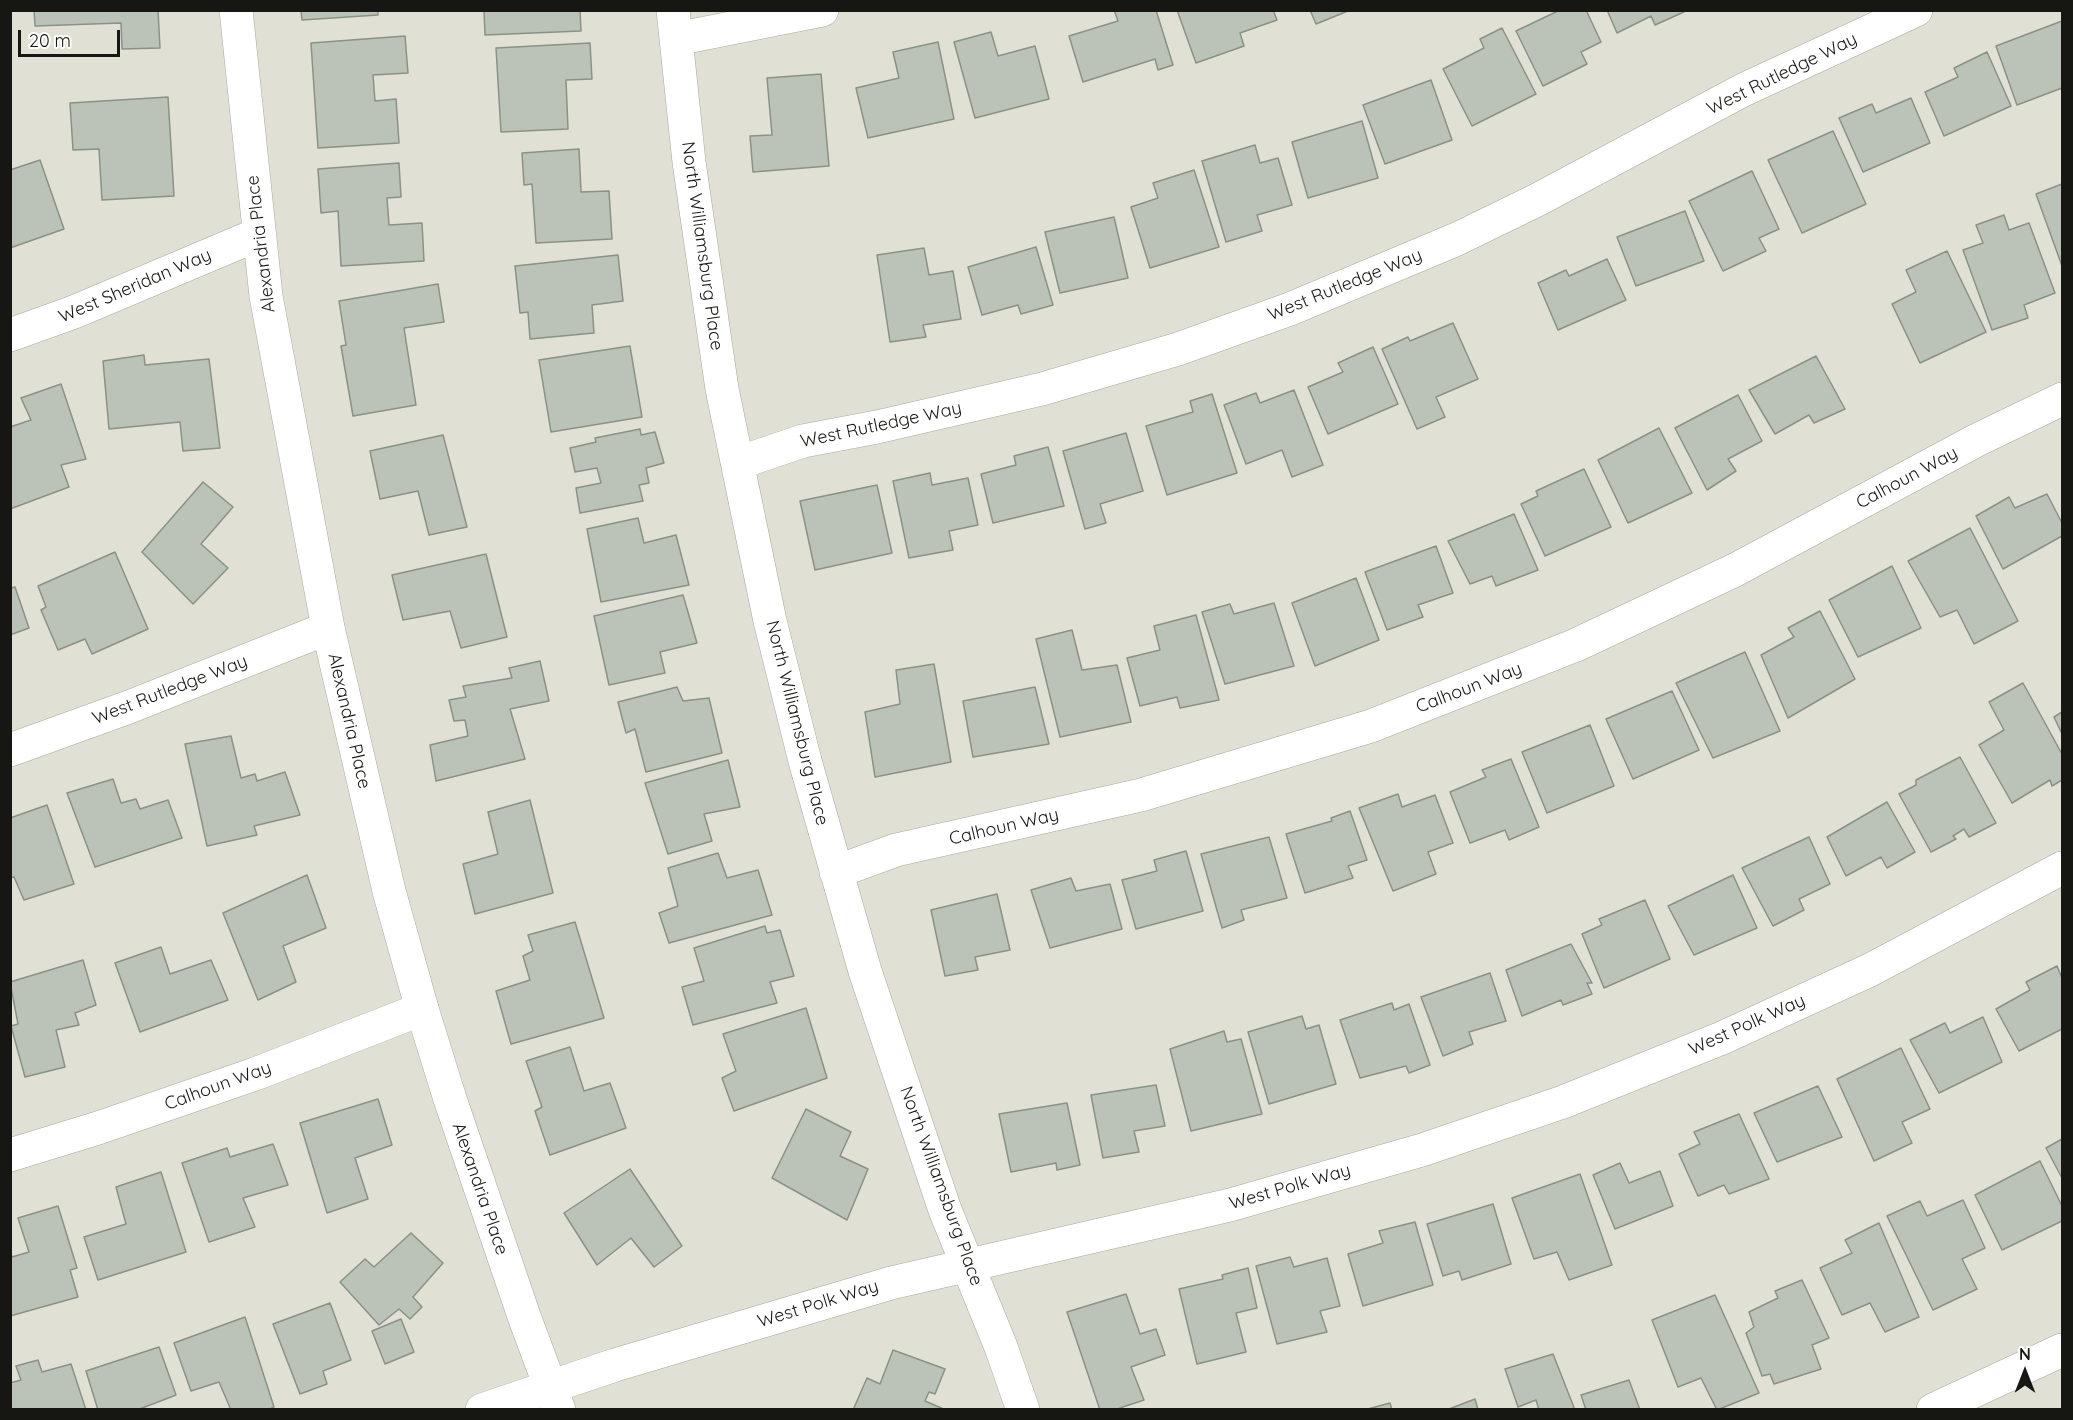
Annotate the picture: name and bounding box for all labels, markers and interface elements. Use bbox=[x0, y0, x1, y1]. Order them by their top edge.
scale bar bbox=[21, 18, 123, 56]
street label: West Rutledge Way bbox=[1703, 28, 1861, 120]
text: 20 m bbox=[29, 29, 71, 52]
street label: North Williamsburg Place bbox=[677, 140, 727, 352]
street label: Alexandria Place bbox=[242, 174, 280, 314]
street label: West Sheridan Way bbox=[56, 244, 214, 328]
street label: West Rutledge Way bbox=[1265, 244, 1425, 326]
street label: West Rutledge Way bbox=[798, 397, 964, 453]
street label: Calhoun Way bbox=[1853, 442, 1961, 514]
street label: North Williamsburg Place bbox=[761, 618, 833, 828]
street label: West Rutledge Way bbox=[89, 650, 251, 730]
street label: Alexandria Place bbox=[323, 651, 375, 791]
street label: Calhoun Way bbox=[1413, 658, 1525, 718]
street label: Calhoun Way bbox=[947, 804, 1061, 850]
street label: West Polk Way bbox=[1685, 990, 1809, 1060]
street label: Calhoun Way bbox=[162, 1057, 274, 1115]
street label: North Williamsburg Place bbox=[895, 1083, 987, 1289]
street label: Alexandria Place bbox=[447, 1120, 513, 1258]
street label: West Polk Way bbox=[1227, 1159, 1353, 1215]
street label: West Polk Way bbox=[755, 1275, 881, 1333]
north arrow bbox=[1995, 1342, 2055, 1402]
text: N bbox=[2019, 1344, 2031, 1364]

